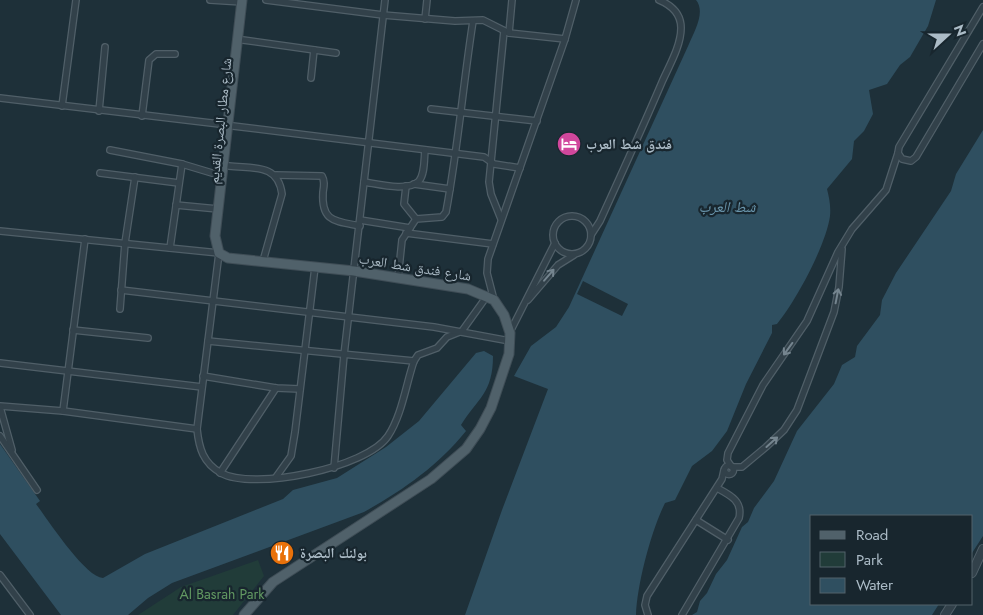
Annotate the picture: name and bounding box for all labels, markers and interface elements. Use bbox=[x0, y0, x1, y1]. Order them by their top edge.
north arrow bbox=[923, 10, 973, 60]
text: N bbox=[949, 22, 971, 39]
street label: شارع مطار البصرة القديم bbox=[203, 57, 237, 185]
hotel icon: فندق شط العرب bbox=[556, 131, 582, 157]
place label: فندق شط العرب bbox=[586, 134, 672, 154]
water label: شط العرب bbox=[699, 196, 756, 218]
street label: شارع فندق شط العرب bbox=[357, 248, 473, 286]
one-way arrow bbox=[543, 269, 555, 282]
one-way arrow bbox=[833, 288, 843, 304]
one-way arrow bbox=[783, 342, 793, 356]
one-way arrow bbox=[765, 436, 778, 448]
legend bbox=[810, 515, 973, 605]
text: Road bbox=[856, 524, 888, 546]
restaurant icon: بولنك البصرة bbox=[269, 540, 295, 566]
place label: بولنك البصرة bbox=[300, 543, 367, 563]
text: Park bbox=[856, 549, 883, 571]
text: Water bbox=[856, 574, 894, 596]
park label: Al Basrah Park bbox=[180, 584, 265, 604]

